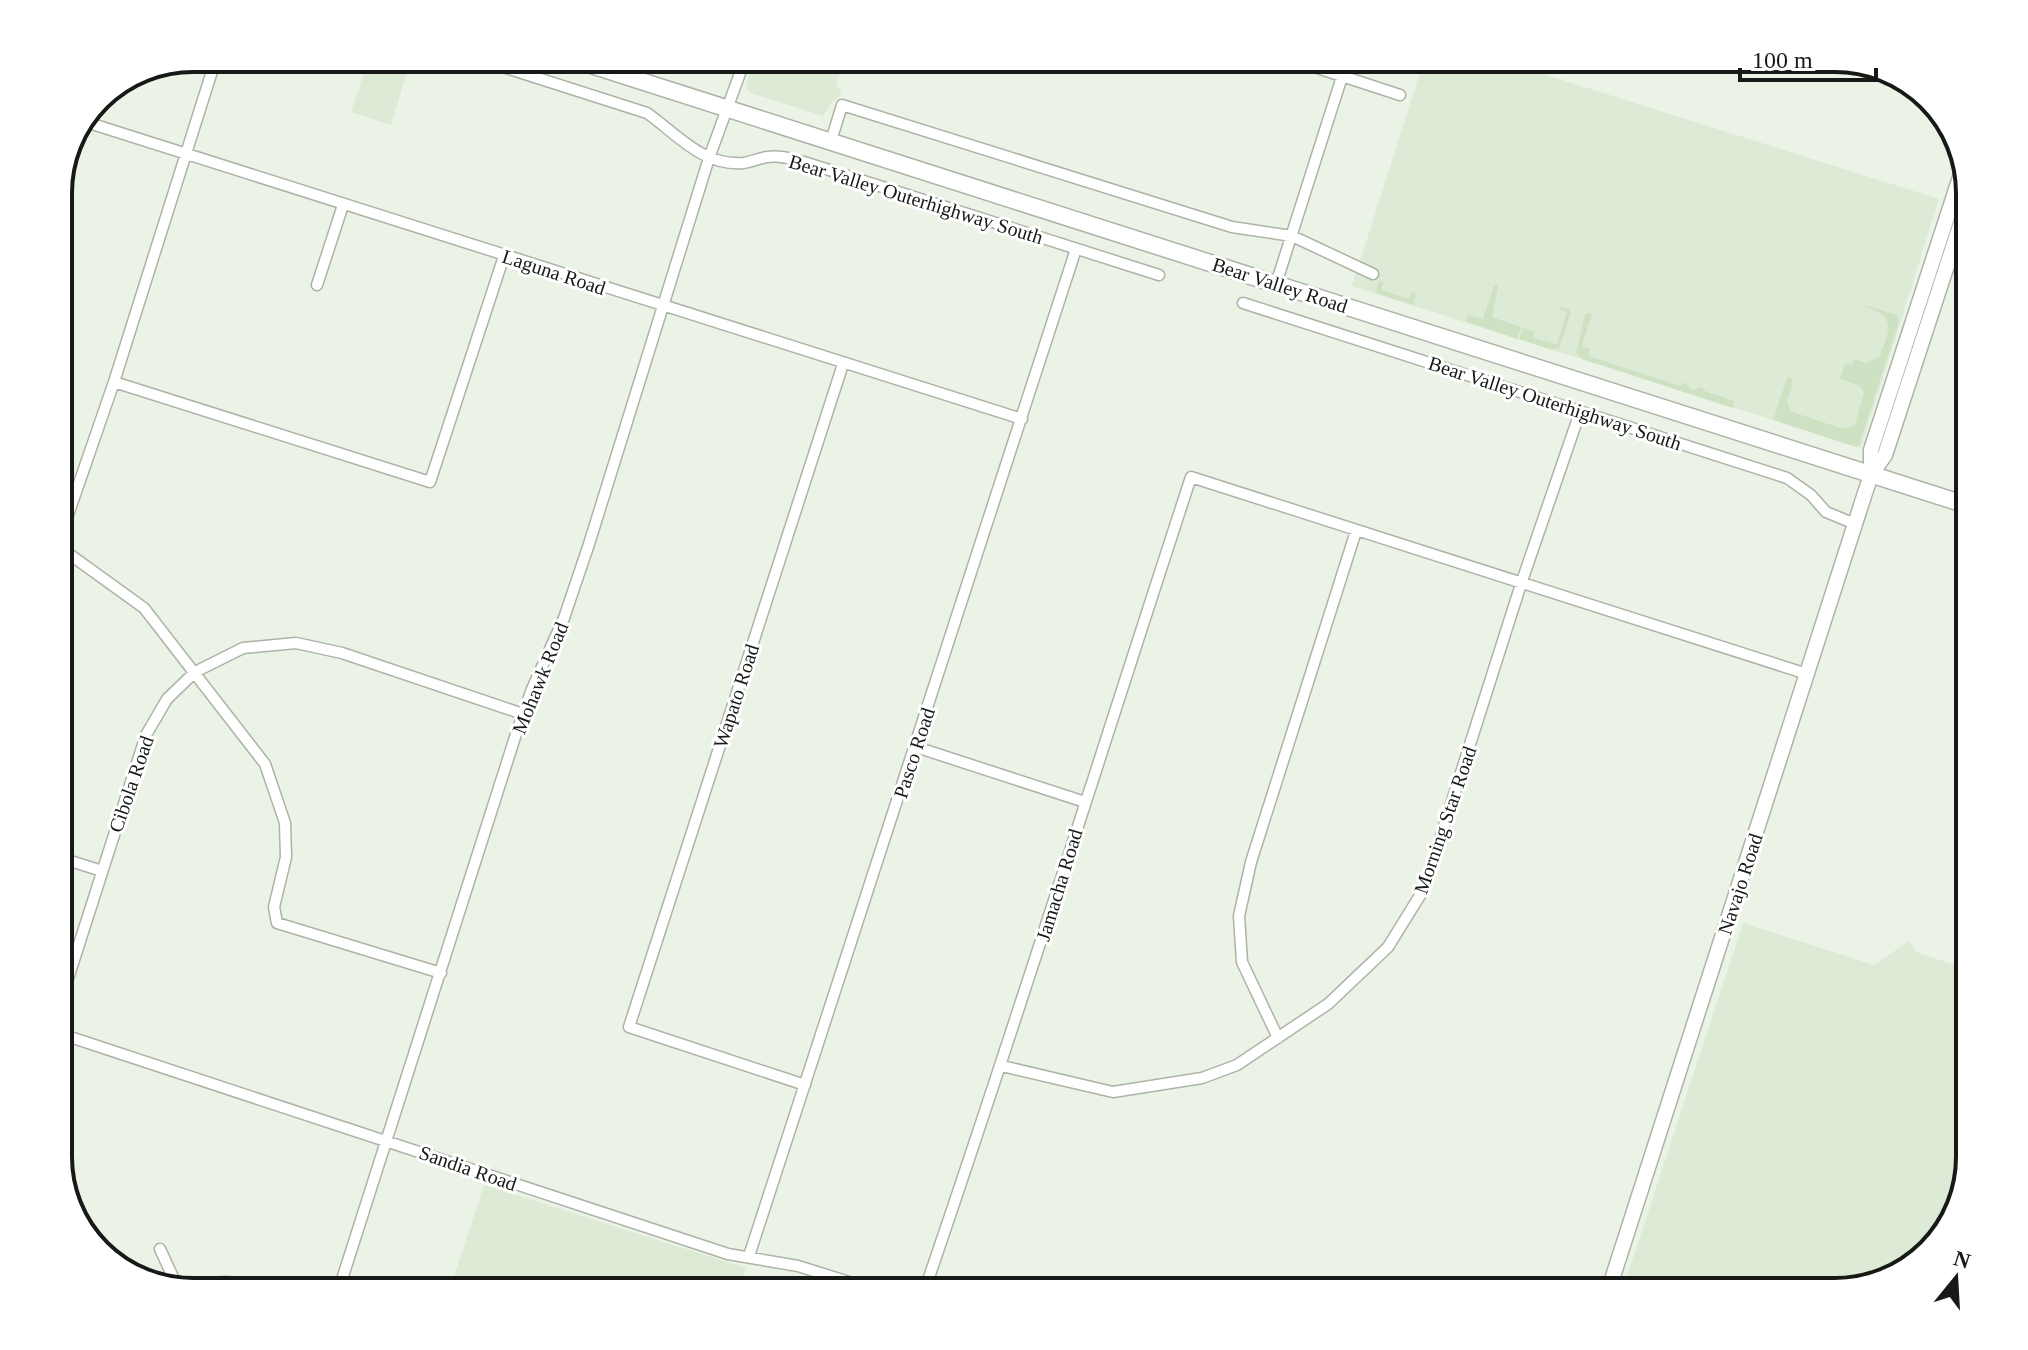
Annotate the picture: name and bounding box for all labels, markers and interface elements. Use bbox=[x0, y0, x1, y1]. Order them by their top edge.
scale bar bbox=[1740, 32, 1876, 82]
text: 100 m bbox=[1752, 47, 1813, 73]
street label: Bear Valley Outerhighway South bbox=[786, 150, 1046, 249]
street label: Laguna Road bbox=[499, 245, 608, 300]
street label: Bear Valley Road bbox=[1209, 253, 1350, 318]
street label: Bear Valley Outerhighway South bbox=[1425, 352, 1684, 455]
street label: Mohawk Road bbox=[508, 619, 572, 737]
street label: Wapato Road bbox=[709, 641, 764, 751]
street label: Pasco Road bbox=[889, 705, 939, 801]
street label: Cibola Road bbox=[104, 733, 158, 835]
street label: Morning Star Road bbox=[1409, 743, 1481, 897]
street label: Jamacha Road bbox=[1032, 826, 1086, 944]
street label: Navajo Road bbox=[1713, 831, 1768, 938]
street label: Sandia Road bbox=[416, 1141, 520, 1195]
north arrow bbox=[1916, 1238, 1996, 1318]
text: N bbox=[1951, 1245, 1974, 1274]

